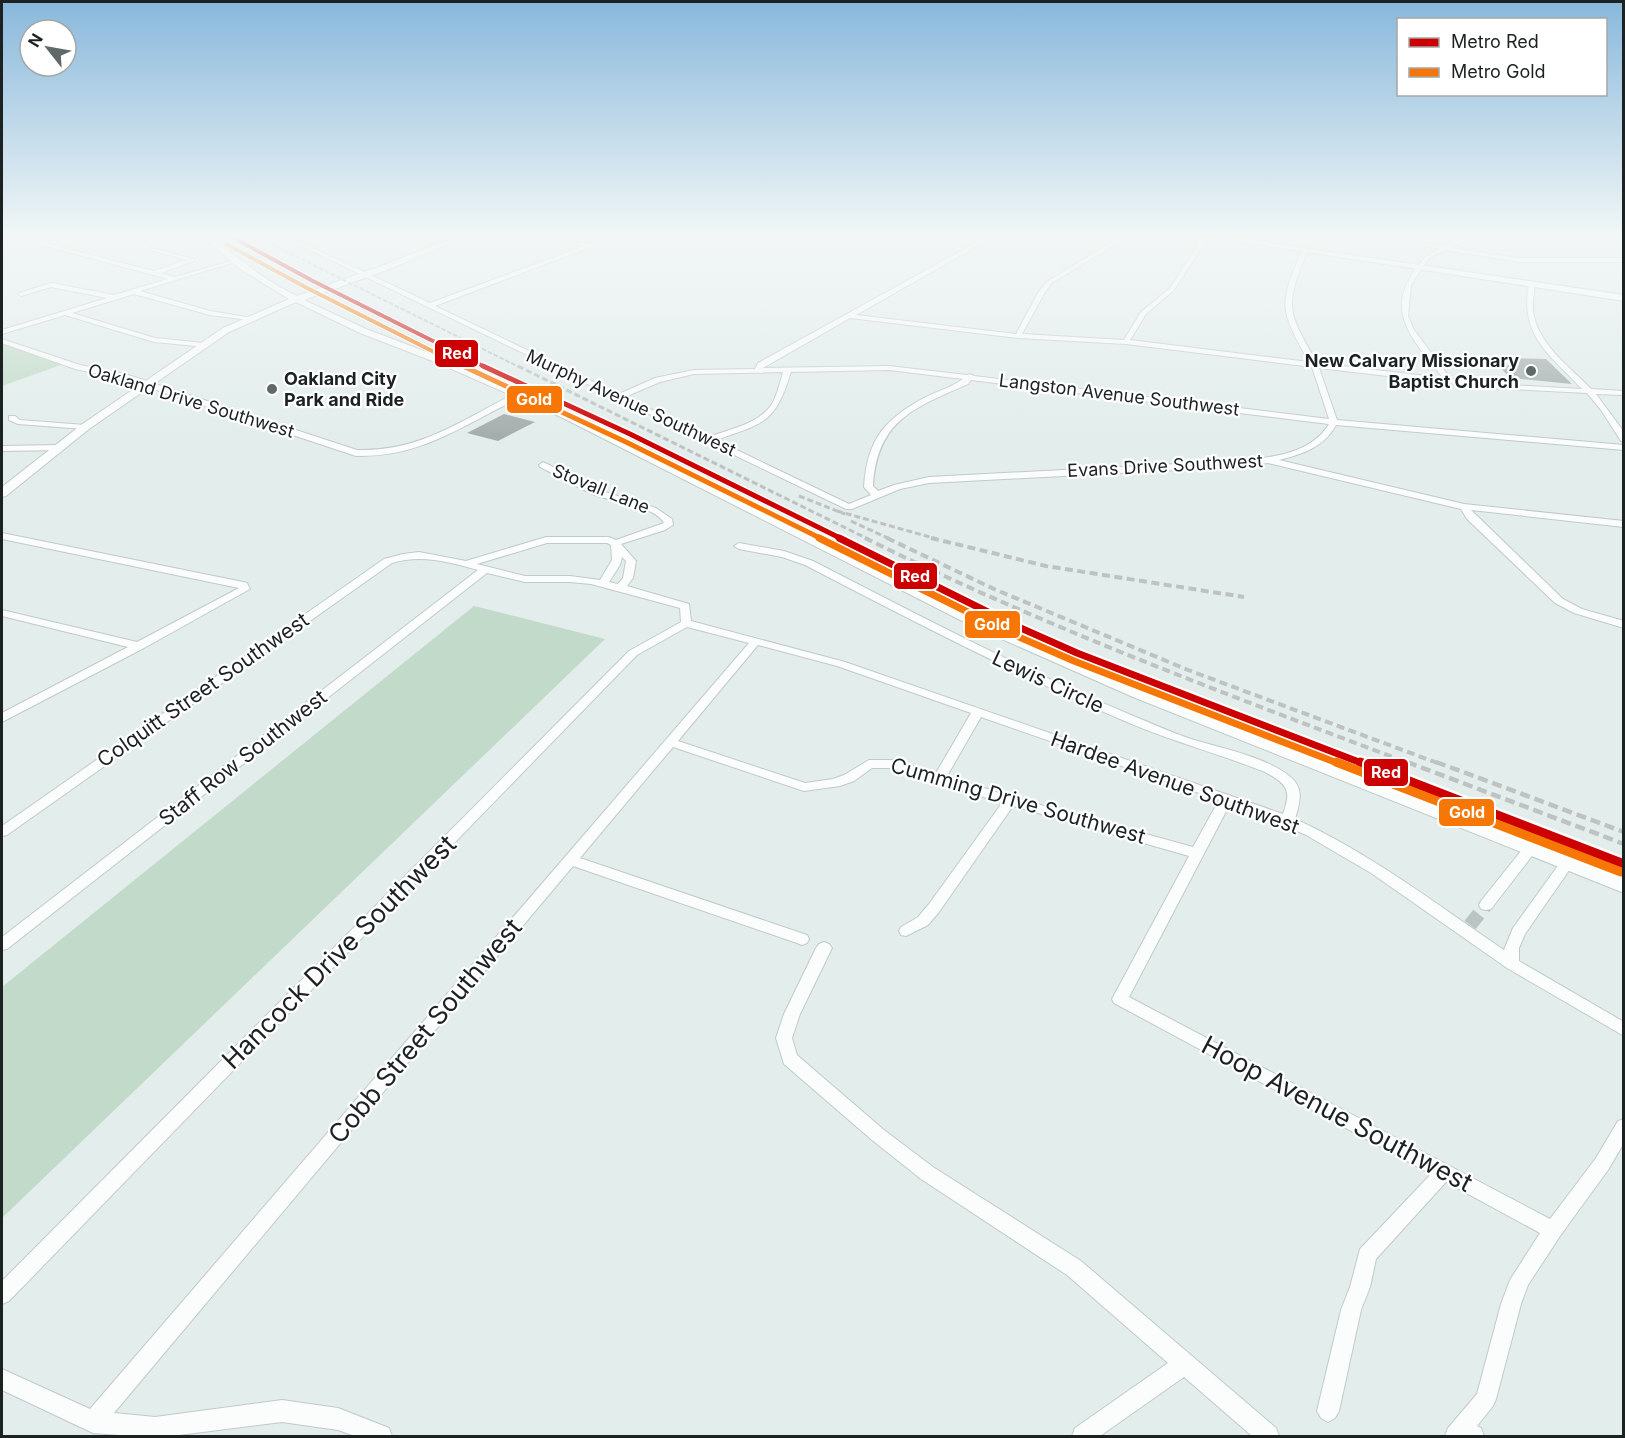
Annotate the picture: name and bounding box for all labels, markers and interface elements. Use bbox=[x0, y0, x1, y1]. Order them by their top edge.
north arrow bbox=[18, 18, 78, 78]
legend bbox=[1397, 18, 1607, 96]
text: N bbox=[23, 30, 47, 51]
text: Metro Red bbox=[1451, 31, 1539, 52]
text: Metro Gold bbox=[1451, 61, 1546, 82]
line badge: Red bbox=[434, 339, 479, 368]
text: Red bbox=[442, 343, 472, 363]
street label: Murphy Avenue Southwest bbox=[523, 345, 739, 460]
place label: New Calvary Missionary Baptist Church bbox=[1305, 350, 1519, 392]
street label: Oakland Drive Southwest bbox=[86, 359, 297, 442]
marker: New Calvary Missionary Baptist Church bbox=[1524, 364, 1538, 378]
place label: Oakland City Park and Ride bbox=[284, 368, 405, 410]
street label: Langston Avenue Southwest bbox=[998, 369, 1240, 420]
marker: Oakland City Park and Ride bbox=[265, 382, 279, 396]
line badge: Gold bbox=[506, 385, 563, 414]
text: Gold bbox=[516, 389, 552, 409]
street label: Evans Drive Southwest bbox=[1067, 450, 1263, 481]
street label: Stovall Lane bbox=[549, 459, 653, 518]
line badge: Red bbox=[893, 562, 938, 590]
text: Red bbox=[900, 566, 930, 586]
street label: Colquitt Street Southwest bbox=[92, 607, 313, 772]
line badge: Gold bbox=[964, 610, 1021, 639]
text: Gold bbox=[974, 614, 1010, 634]
street label: Lewis Circle bbox=[988, 645, 1108, 718]
street label: Staff Row Southwest bbox=[154, 684, 332, 831]
street label: Hardee Avenue Southwest bbox=[1047, 726, 1303, 839]
street label: Cumming Drive Southwest bbox=[888, 752, 1148, 849]
line badge: Red bbox=[1363, 758, 1409, 787]
text: Red bbox=[1371, 762, 1401, 782]
line badge: Gold bbox=[1438, 798, 1495, 827]
text: Gold bbox=[1449, 802, 1485, 822]
street label: Hancock Drive Southwest bbox=[215, 828, 462, 1075]
street label: Cobb Street Southwest bbox=[321, 912, 528, 1149]
street label: Hoop Avenue Southwest bbox=[1197, 1029, 1478, 1198]

